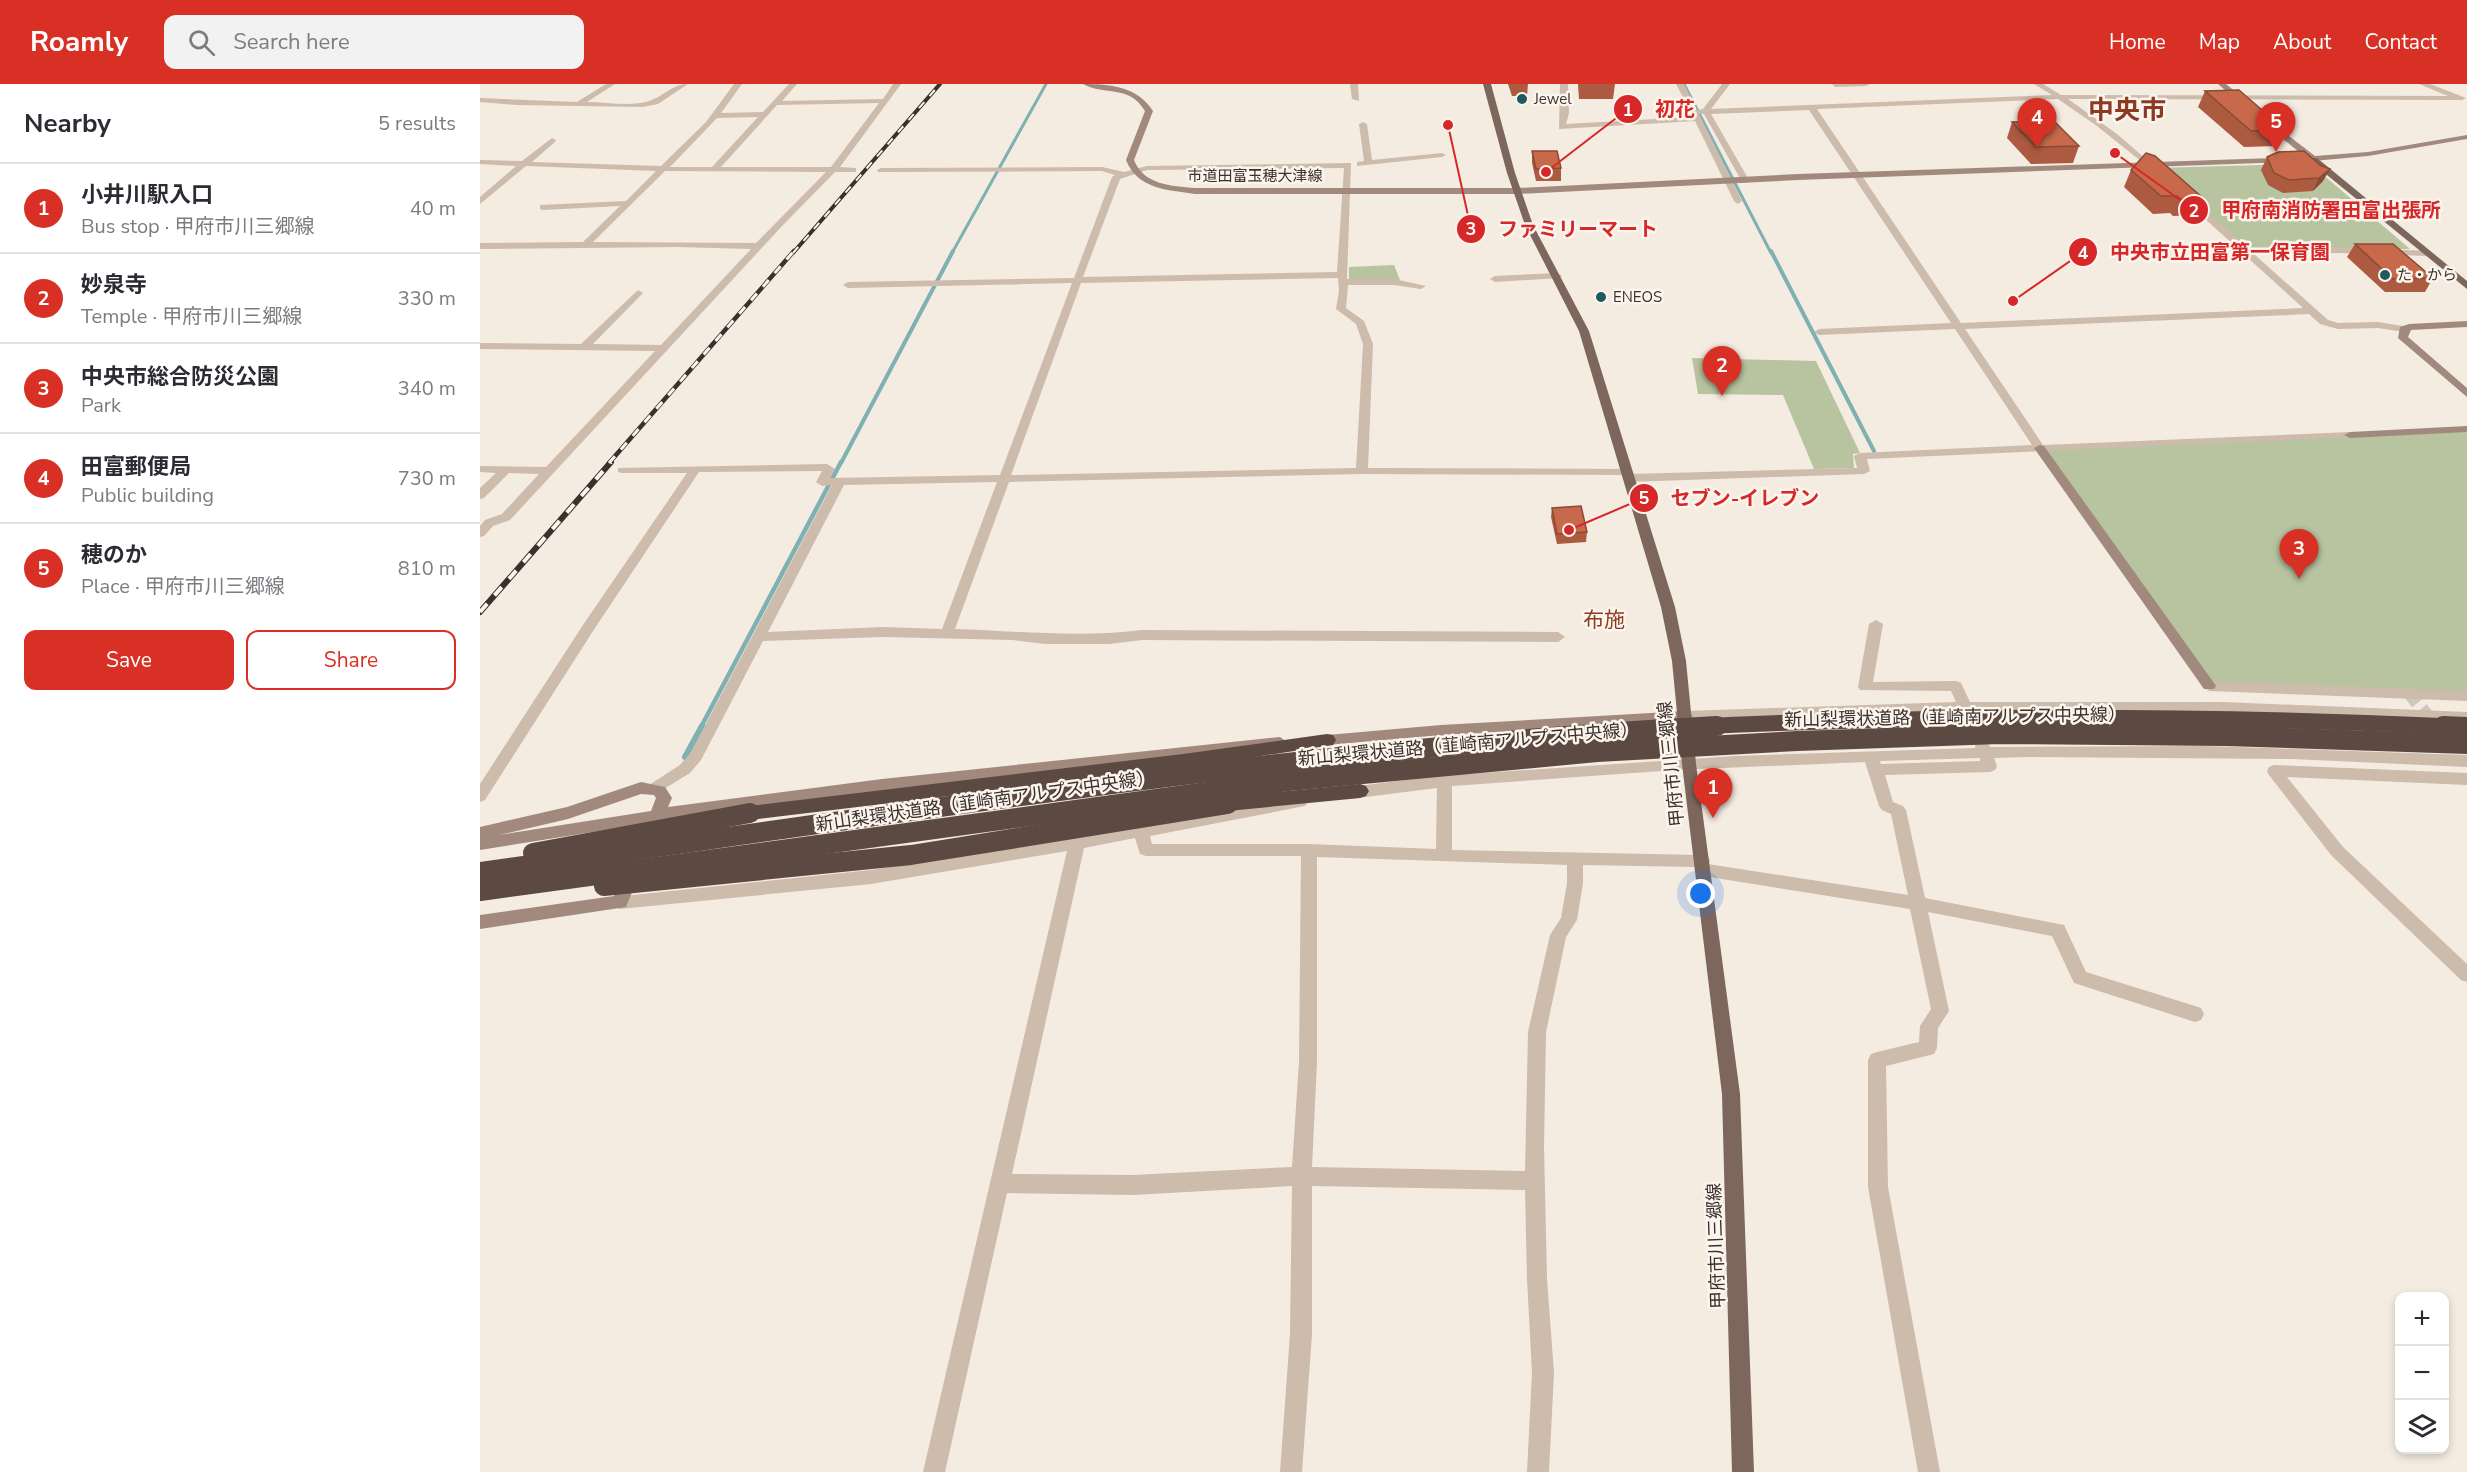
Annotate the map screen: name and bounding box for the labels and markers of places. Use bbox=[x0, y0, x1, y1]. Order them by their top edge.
place label: Jewel bbox=[1533, 89, 1572, 109]
callout: 初花 bbox=[1613, 90, 1707, 128]
marker: Jewel bbox=[1515, 92, 1529, 106]
pin: 4 bbox=[2018, 98, 2056, 148]
pin: 5 bbox=[2256, 103, 2296, 152]
callout: 甲府南消防署田富出張所 bbox=[2179, 191, 2453, 229]
callout: ファミリーマート bbox=[1456, 210, 1670, 248]
callout: 中央市立田富第一保育園 bbox=[2068, 233, 2342, 271]
place label: た・から bbox=[2397, 265, 2457, 285]
marker: た・から bbox=[2378, 268, 2392, 282]
place label: ENEOS bbox=[1613, 287, 1662, 307]
marker: ENEOS bbox=[1594, 290, 1608, 304]
pin: 2 bbox=[1702, 346, 1742, 396]
callout: セブン-イレブン bbox=[1629, 479, 1831, 517]
pin: 3 bbox=[2280, 530, 2318, 579]
pin: 1 bbox=[1694, 768, 1732, 818]

